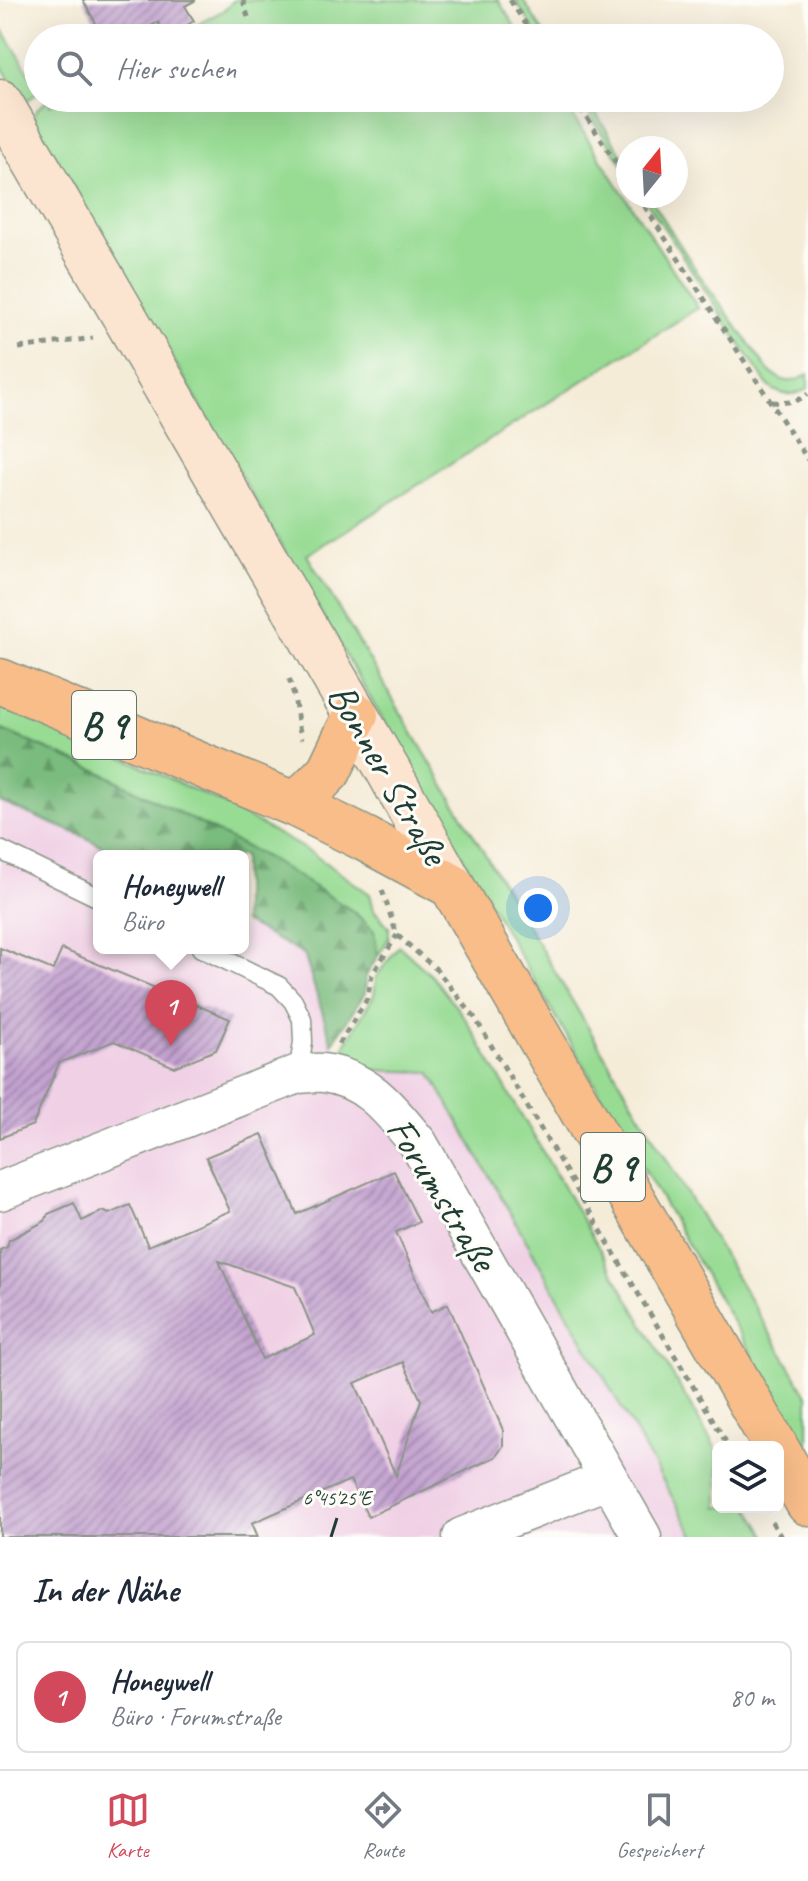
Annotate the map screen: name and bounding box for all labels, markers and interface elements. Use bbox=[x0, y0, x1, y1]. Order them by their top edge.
search box bbox=[24, 24, 784, 112]
icon: search bbox=[52, 46, 96, 90]
text: Hier suchen bbox=[116, 49, 236, 87]
north arrow bbox=[616, 136, 688, 208]
street label: Bonner Straße bbox=[316, 674, 461, 876]
road number: B 9 bbox=[72, 691, 136, 759]
popup bbox=[93, 850, 249, 954]
text: Honeywell bbox=[122, 867, 220, 905]
your location bbox=[518, 888, 558, 928]
text: Büro bbox=[122, 905, 164, 938]
pin: 1 bbox=[145, 980, 197, 1046]
street label: Forumstraße bbox=[375, 1108, 510, 1283]
road number: B 9 bbox=[581, 1133, 645, 1201]
map controls bbox=[712, 1441, 784, 1513]
button: layers bbox=[712, 1441, 784, 1513]
text: 6°45'25"E bbox=[303, 1486, 374, 1511]
text: In der Nähe bbox=[32, 1568, 178, 1611]
text: Honeywell bbox=[110, 1662, 208, 1700]
text: 1 bbox=[54, 1681, 66, 1714]
text: 80 m bbox=[730, 1681, 774, 1714]
text: Büro · Forumstraße bbox=[110, 1700, 281, 1733]
tab: Karte bbox=[106, 1788, 150, 1864]
tab: Route bbox=[361, 1788, 405, 1864]
tab: Gespeichert bbox=[617, 1788, 702, 1864]

